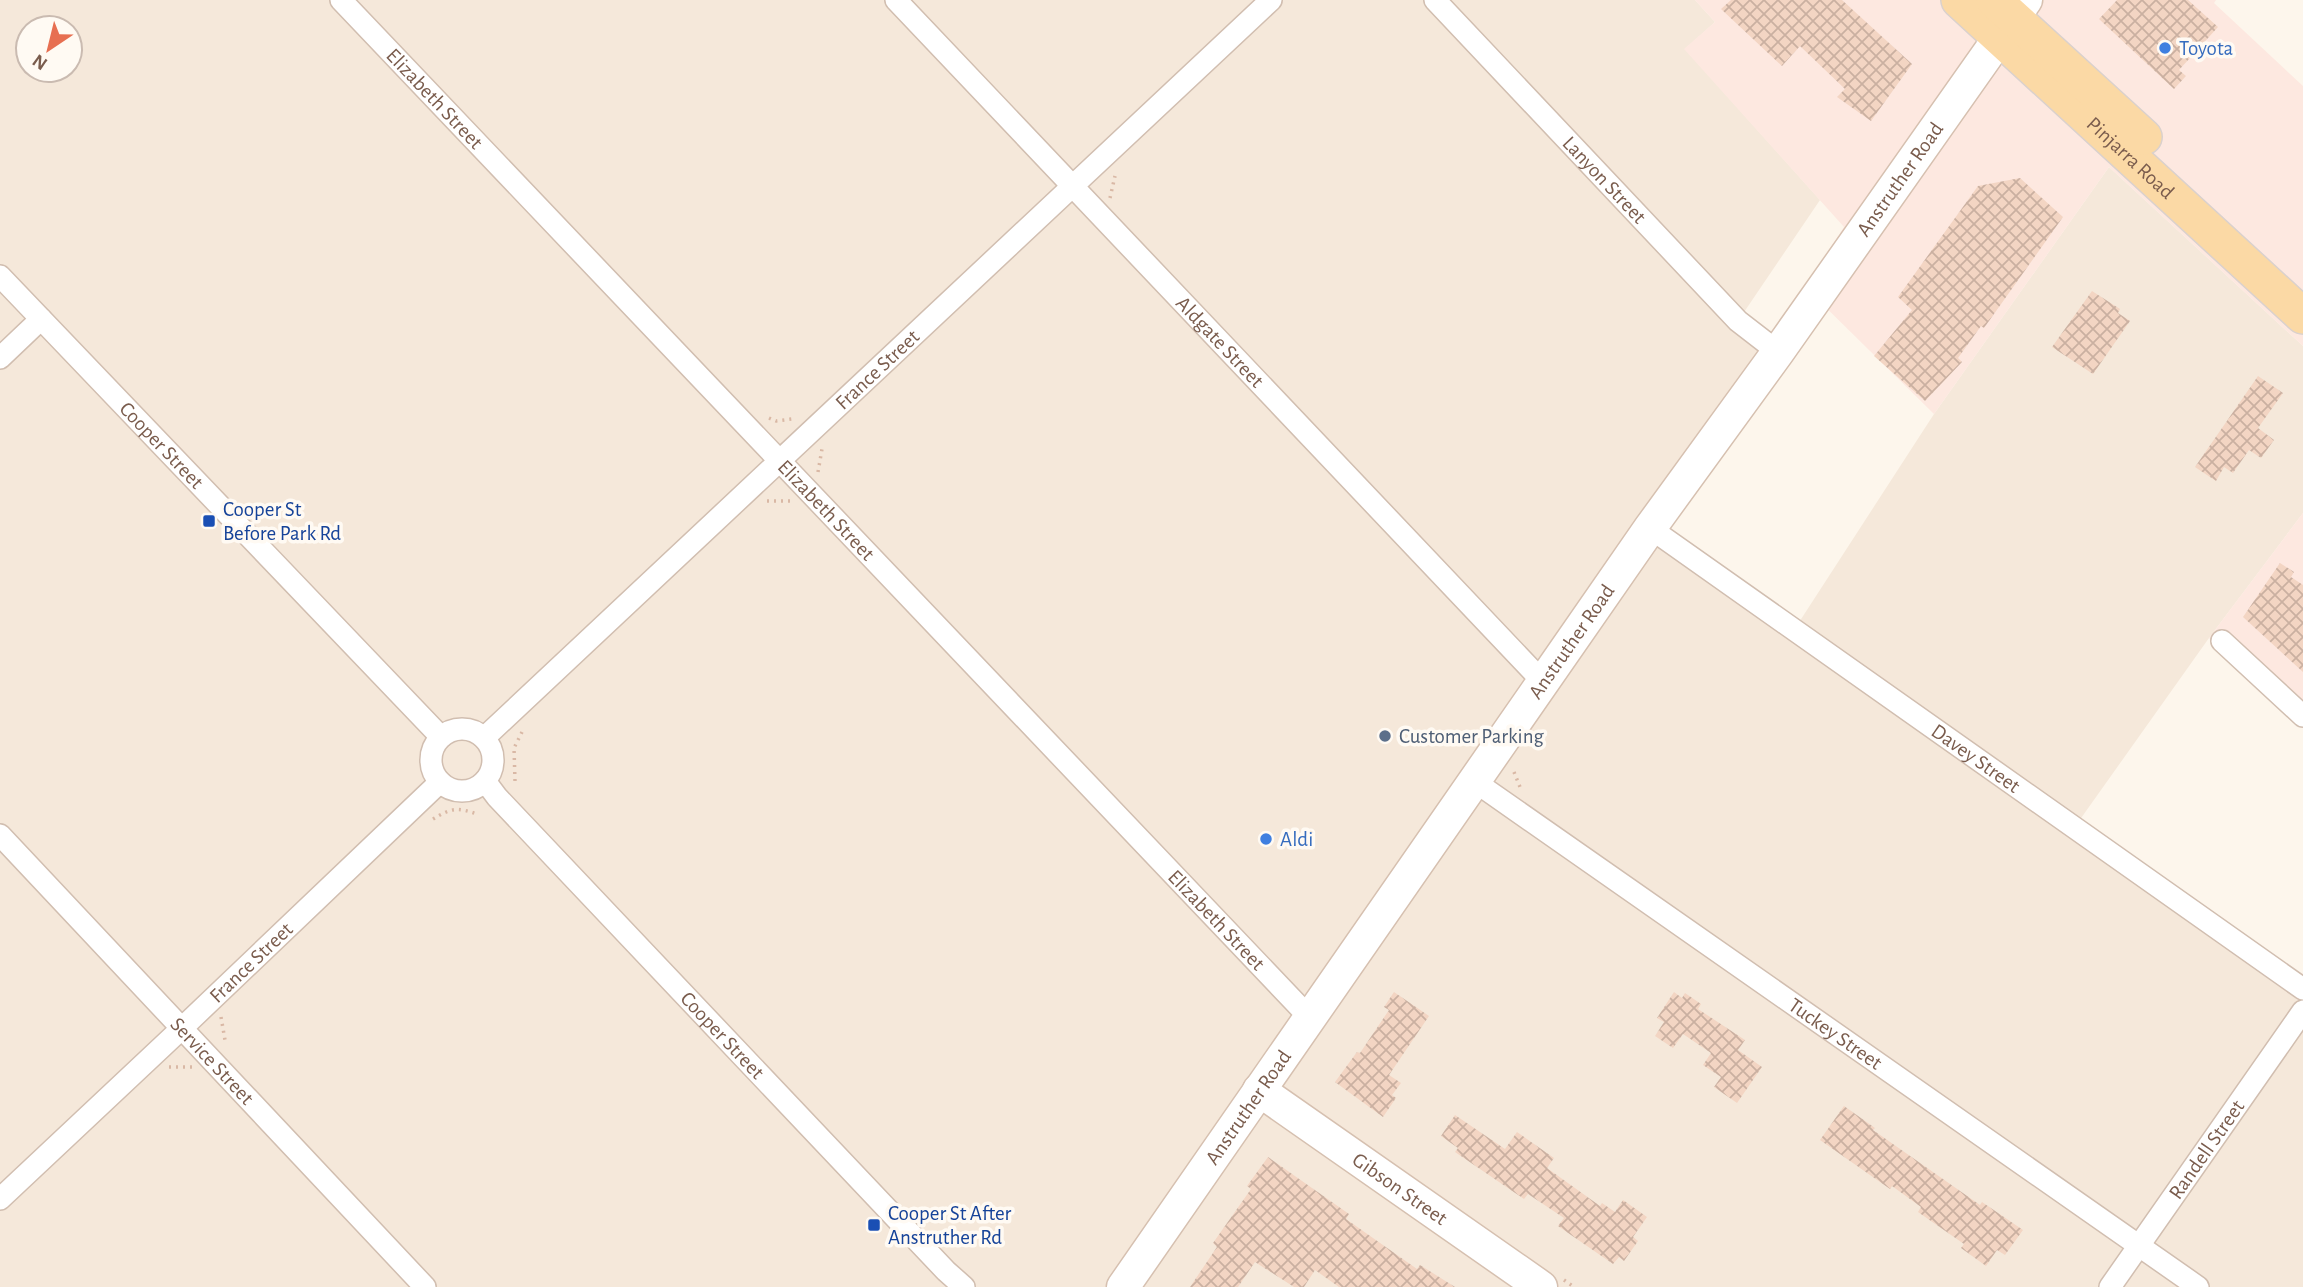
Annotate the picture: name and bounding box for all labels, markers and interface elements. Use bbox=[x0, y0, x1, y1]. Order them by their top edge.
north arrow bbox=[14, 14, 84, 84]
place label: Toyota bbox=[2179, 38, 2234, 59]
marker: Toyota bbox=[2157, 40, 2173, 56]
street label: Elizabeth Street bbox=[382, 44, 487, 153]
text: N bbox=[29, 50, 51, 73]
street label: Pinjarra Road bbox=[2083, 113, 2178, 203]
street label: Anstruther Road bbox=[1853, 118, 1947, 240]
street label: Lanyon Street bbox=[1559, 132, 1651, 227]
street label: Aldgate Street bbox=[1172, 292, 1268, 392]
street label: France Street bbox=[831, 325, 923, 413]
street label: Cooper Street bbox=[116, 398, 208, 493]
street label: Elizabeth Street bbox=[774, 456, 879, 564]
place label: Cooper St Before Park Rd bbox=[223, 499, 341, 544]
marker: Cooper St Before Park Rd bbox=[201, 513, 217, 529]
street label: Anstruther Road bbox=[1524, 580, 1618, 702]
street label: Davey Street bbox=[1928, 720, 2024, 797]
place label: Customer Parking bbox=[1399, 726, 1545, 747]
marker: Customer Parking bbox=[1377, 728, 1393, 744]
place label: Aldi bbox=[1280, 829, 1313, 850]
marker: Aldi bbox=[1258, 831, 1274, 847]
street label: Elizabeth Street bbox=[1164, 866, 1269, 974]
street label: France Street bbox=[205, 918, 297, 1006]
street label: Cooper Street bbox=[677, 988, 769, 1083]
street label: Tuckey Street bbox=[1785, 994, 1886, 1073]
street label: Service Street bbox=[167, 1013, 258, 1109]
street label: Anstruther Road bbox=[1201, 1046, 1295, 1168]
street label: Randell Street bbox=[2165, 1096, 2248, 1203]
street label: Gibson Street bbox=[1349, 1148, 1451, 1229]
place label: Cooper St After Anstruther Rd bbox=[888, 1203, 1012, 1248]
marker: Cooper St After Anstruther Rd bbox=[866, 1217, 882, 1233]

